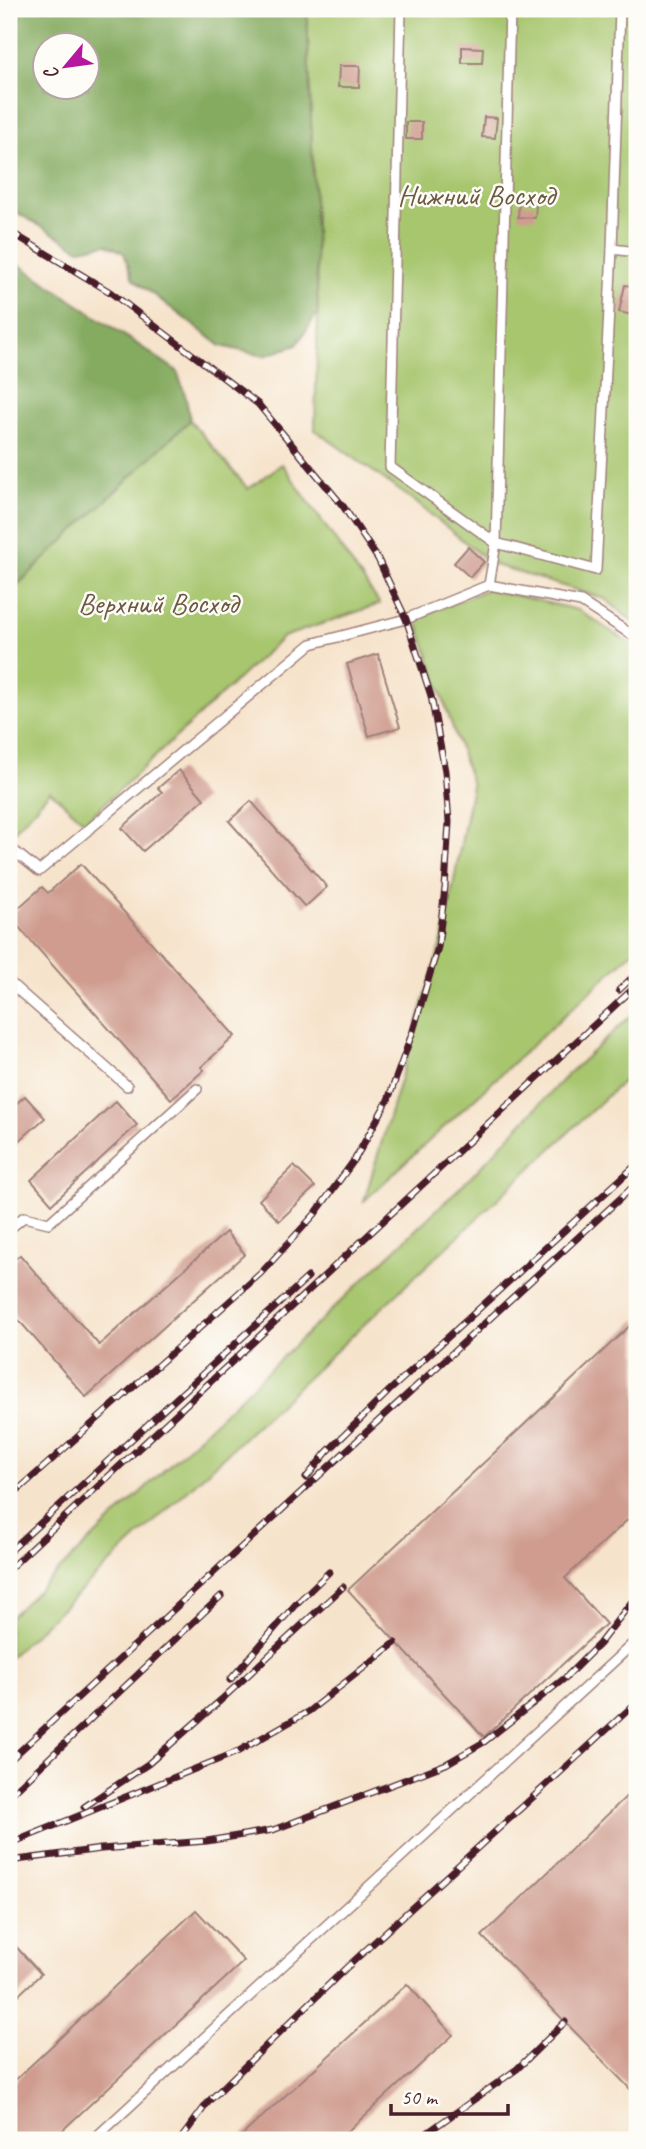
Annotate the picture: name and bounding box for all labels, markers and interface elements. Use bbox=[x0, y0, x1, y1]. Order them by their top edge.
north arrow bbox=[32, 32, 102, 102]
text: С bbox=[38, 62, 65, 84]
park label: Нижний Восход bbox=[397, 176, 558, 214]
park label: Верхний Восход bbox=[78, 584, 241, 622]
scale bar bbox=[391, 2072, 508, 2116]
text: 50 m bbox=[401, 2084, 439, 2110]

